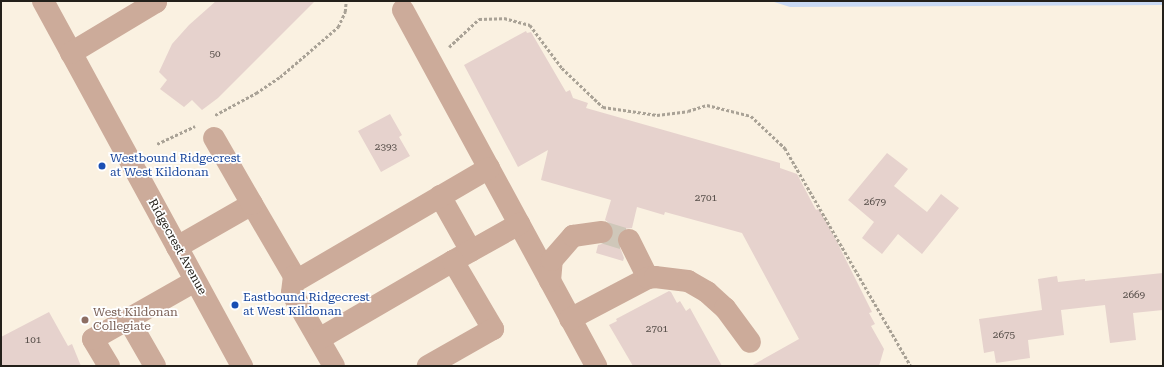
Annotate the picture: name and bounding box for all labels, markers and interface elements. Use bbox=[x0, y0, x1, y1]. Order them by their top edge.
house number: 50 bbox=[209, 48, 221, 60]
house number: 2393 bbox=[375, 141, 397, 153]
place label: Westbound Ridgecrest at West Kildonan bbox=[110, 152, 241, 180]
marker: Westbound Ridgecrest at West Kildonan bbox=[97, 161, 107, 171]
house number: 2701 bbox=[695, 192, 717, 204]
house number: 2679 bbox=[864, 196, 886, 208]
street label: Ridgecrest Avenue bbox=[145, 197, 209, 297]
house number: 2669 bbox=[1123, 289, 1145, 301]
place label: Eastbound Ridgecrest at West Kildonan bbox=[243, 291, 370, 319]
marker: Eastbound Ridgecrest at West Kildonan bbox=[230, 300, 240, 310]
place label: West Kildonan Collegiate bbox=[93, 306, 178, 334]
marker: West Kildonan Collegiate bbox=[80, 315, 90, 325]
house number: 2701 bbox=[646, 323, 668, 335]
house number: 2675 bbox=[993, 329, 1015, 341]
house number: 101 bbox=[25, 334, 41, 346]

